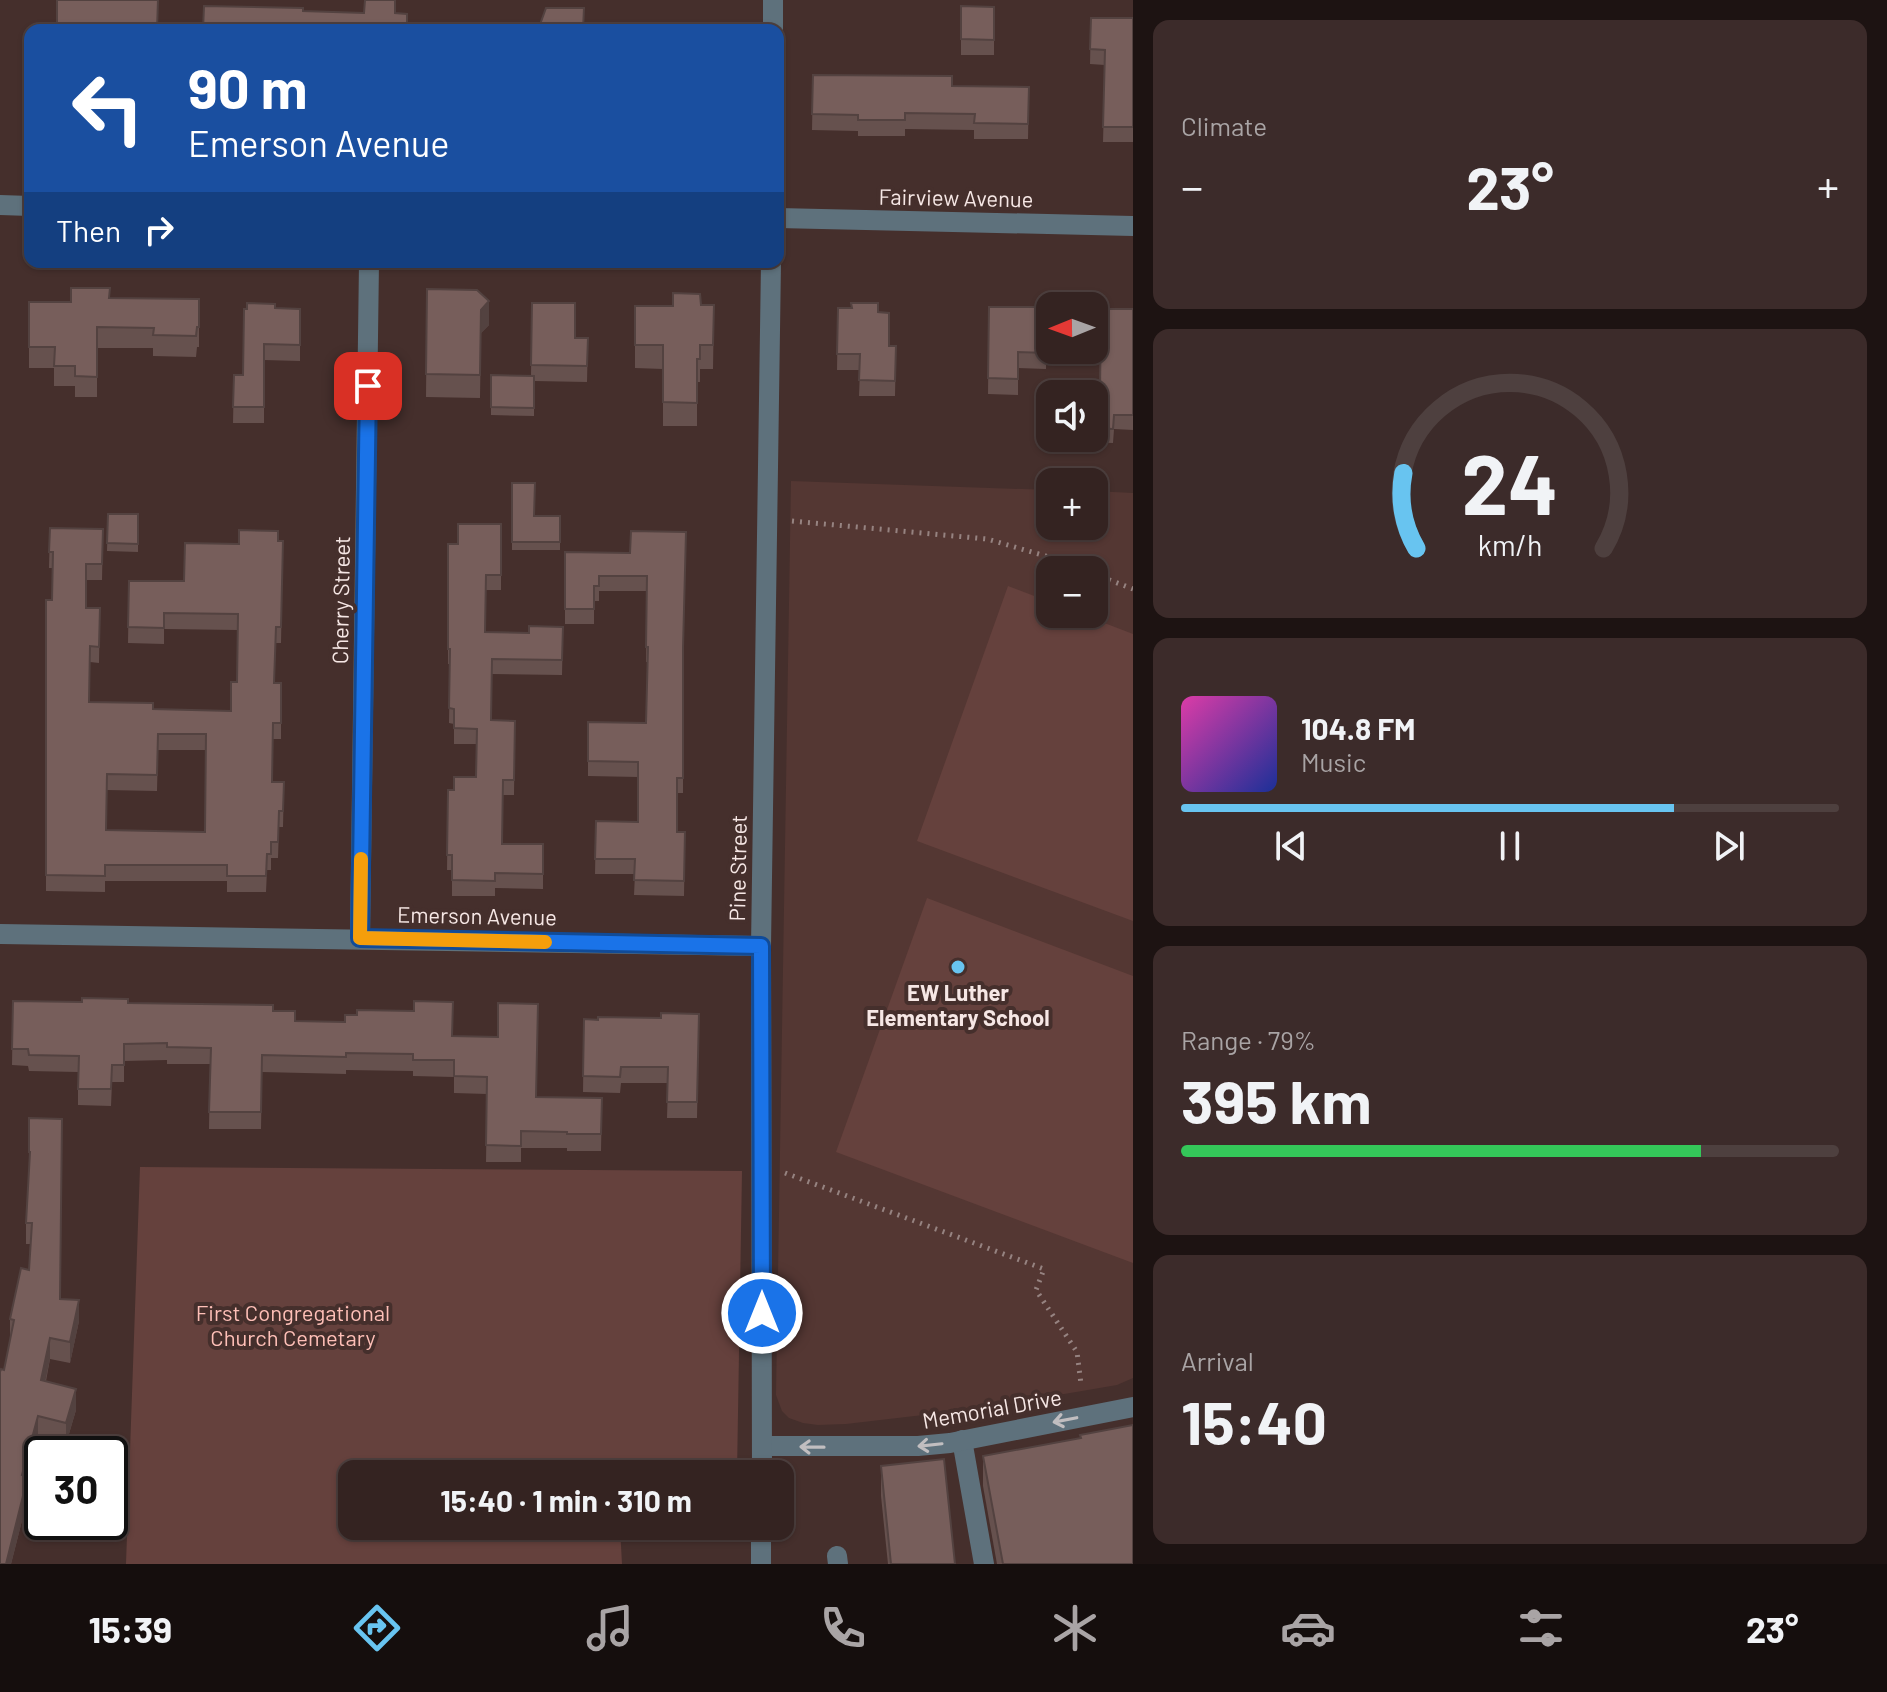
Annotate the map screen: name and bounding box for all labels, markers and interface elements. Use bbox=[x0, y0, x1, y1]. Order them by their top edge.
text: 90 m bbox=[188, 53, 308, 120]
icon: left bbox=[56, 56, 160, 160]
text: Climate bbox=[1181, 110, 1267, 141]
text: Emerson Avenue bbox=[188, 121, 449, 164]
text: 23° bbox=[1466, 150, 1554, 222]
text: − bbox=[1181, 159, 1203, 212]
text: + bbox=[1817, 159, 1839, 212]
street label: Fairview Avenue bbox=[878, 183, 1034, 211]
icon: right bbox=[137, 208, 181, 252]
text: Then bbox=[56, 212, 121, 248]
north arrow bbox=[1036, 292, 1108, 364]
map controls bbox=[1036, 292, 1108, 628]
pin bbox=[334, 352, 402, 420]
icon: arrive bbox=[346, 364, 390, 408]
button: sound bbox=[1036, 380, 1108, 452]
text: 24 bbox=[1462, 432, 1558, 532]
button: + bbox=[1036, 468, 1108, 540]
text: km/h bbox=[1478, 527, 1542, 562]
street label: Cherry Street bbox=[326, 536, 354, 664]
button: − bbox=[1036, 556, 1108, 628]
text: 104.8 FM bbox=[1301, 710, 1415, 746]
text: Music bbox=[1301, 746, 1366, 777]
street label: Pine Street bbox=[723, 814, 751, 921]
icon: previous bbox=[1269, 824, 1313, 868]
icon: pause bbox=[1488, 824, 1532, 868]
icon: next bbox=[1707, 824, 1751, 868]
street label: Emerson Avenue bbox=[397, 901, 557, 929]
marker: EW Luther Elementary School bbox=[949, 958, 967, 976]
place label: EW Luther Elementary School bbox=[866, 979, 1050, 1030]
text: Range · 79% bbox=[1181, 1024, 1316, 1055]
text: 395 km bbox=[1181, 1064, 1372, 1136]
position arrow bbox=[720, 1271, 804, 1355]
park label: First Congregational Church Cemetary bbox=[196, 1299, 390, 1350]
text: Arrival bbox=[1181, 1345, 1254, 1376]
street label: Memorial Drive bbox=[920, 1383, 1063, 1433]
text: 15:40 bbox=[1181, 1385, 1327, 1457]
one-way arrow bbox=[1053, 1414, 1078, 1429]
speed limit sign: 30 bbox=[24, 1436, 128, 1540]
one-way arrow bbox=[917, 1438, 944, 1453]
one-way arrow bbox=[799, 1439, 826, 1454]
text: 15:40 · 1 min · 310 m bbox=[440, 1482, 692, 1518]
icon: directions bbox=[349, 1600, 405, 1656]
icon: music bbox=[582, 1600, 638, 1656]
icon: phone bbox=[815, 1600, 871, 1656]
icon: climate bbox=[1047, 1600, 1103, 1656]
icon: car bbox=[1280, 1600, 1336, 1656]
icon: filters bbox=[1513, 1600, 1569, 1656]
text: 15:39 bbox=[88, 1607, 172, 1650]
text: 23° bbox=[1746, 1607, 1799, 1650]

